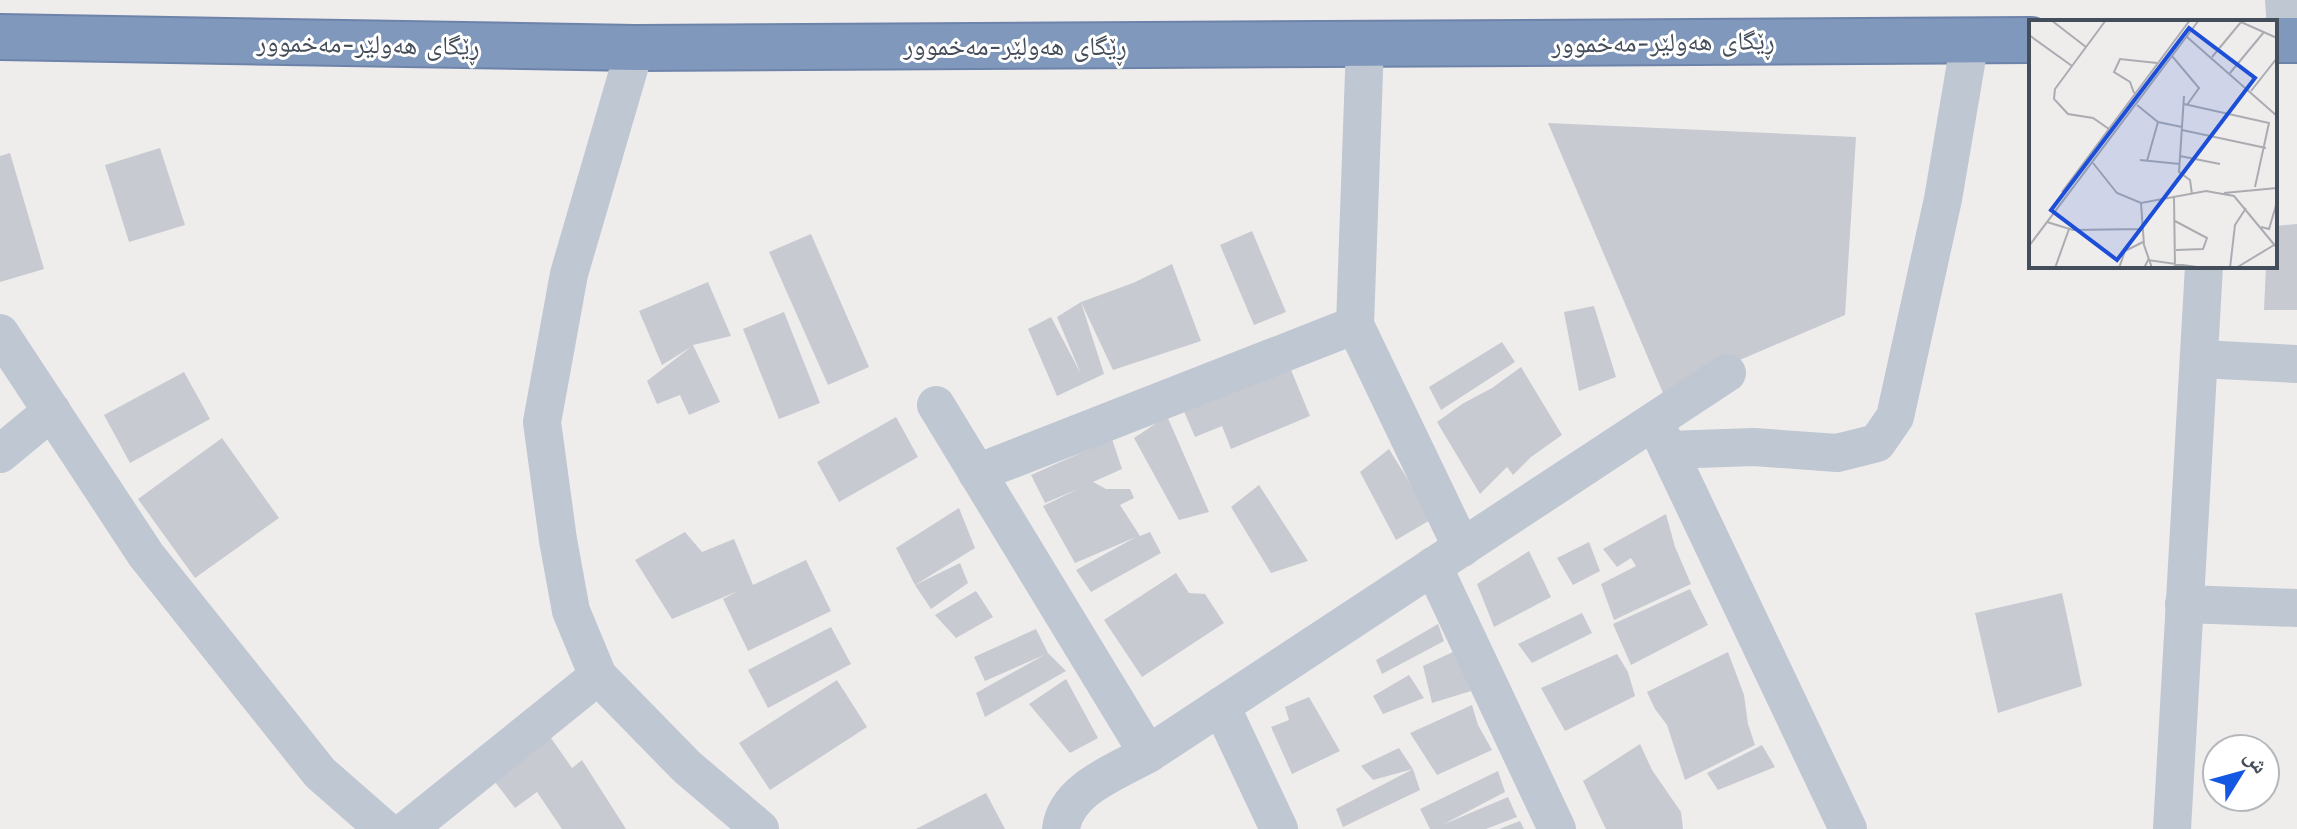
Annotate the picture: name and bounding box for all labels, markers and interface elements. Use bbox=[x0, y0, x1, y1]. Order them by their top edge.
inset map bbox=[2029, 20, 2277, 268]
street label: ڕێگای هەولێر-مەخموور bbox=[1550, 25, 1775, 64]
street label: ڕێگای هەولێر-مەخموور bbox=[255, 27, 480, 65]
street label: ڕێگای هەولێر-مەخموور bbox=[902, 31, 1127, 66]
north arrow bbox=[2201, 733, 2281, 813]
text: ش bbox=[2239, 744, 2274, 779]

